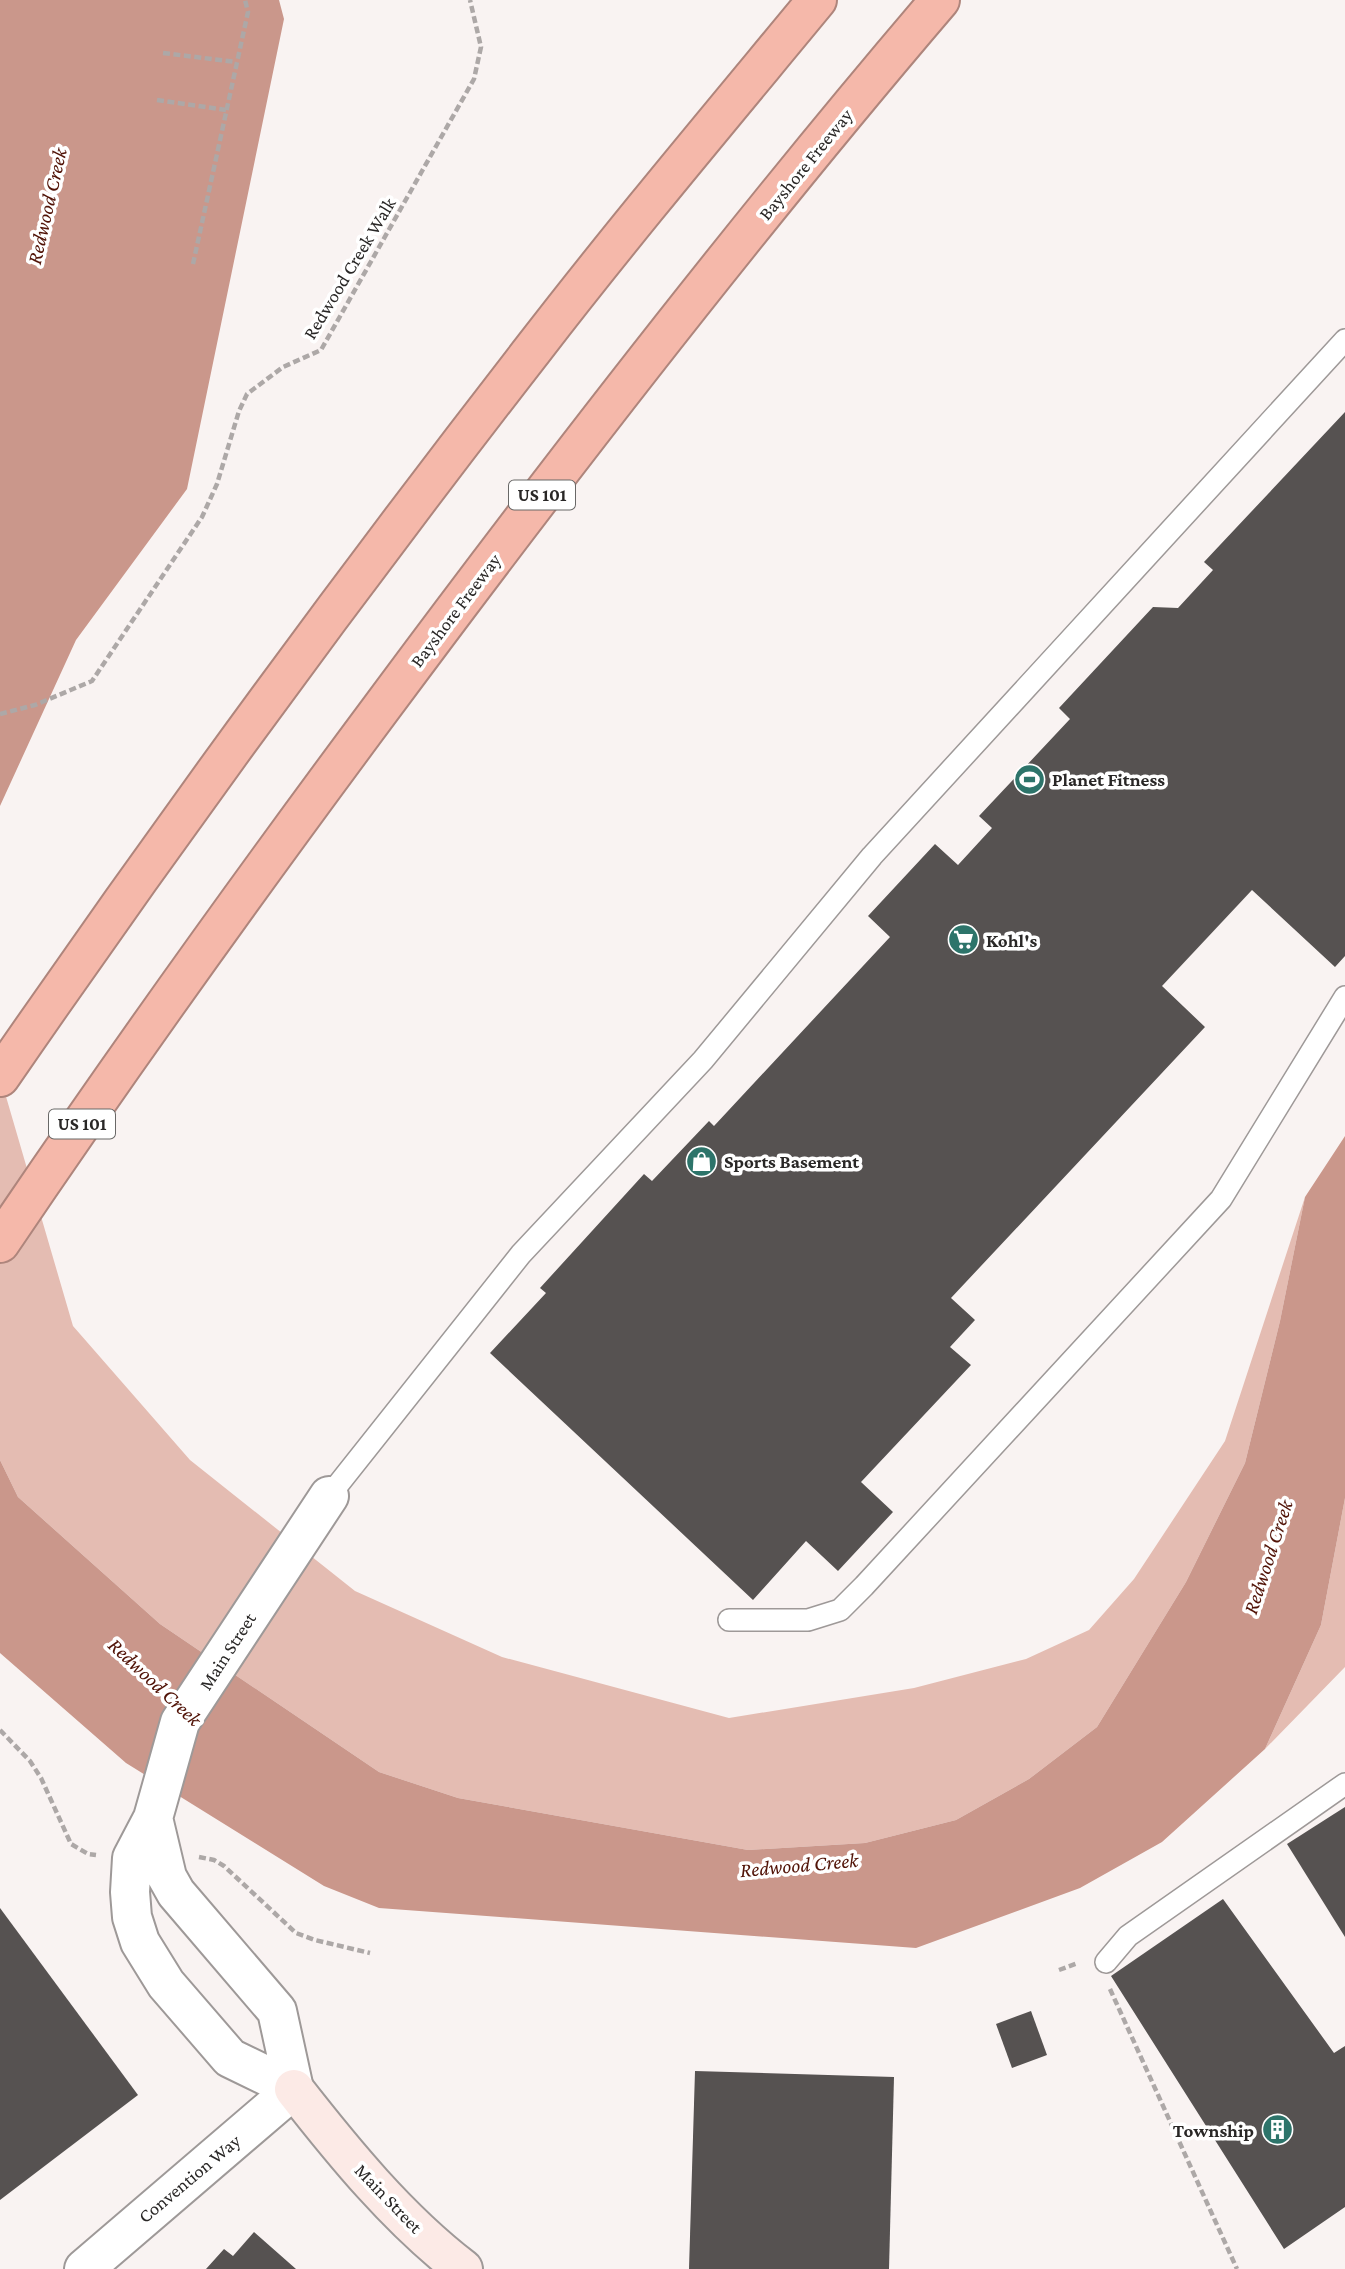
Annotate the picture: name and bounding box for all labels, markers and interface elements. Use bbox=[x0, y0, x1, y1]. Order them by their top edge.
street label: Bayshore Freeway bbox=[754, 104, 857, 224]
water label: Redwood Creek bbox=[22, 145, 72, 267]
street label: Redwood Creek Walk bbox=[299, 193, 400, 343]
road number: US 101 bbox=[509, 480, 575, 509]
street label: Bayshore Freeway bbox=[406, 549, 505, 671]
sports icon: Planet Fitness bbox=[1012, 762, 1046, 796]
place label: Planet Fitness bbox=[1052, 769, 1165, 790]
supermarket icon: Kohl's bbox=[946, 923, 980, 957]
place label: Kohl's bbox=[986, 930, 1037, 951]
road number: US 101 bbox=[49, 1110, 115, 1139]
shop icon: Sports Basement bbox=[684, 1144, 718, 1178]
place label: Sports Basement bbox=[724, 1151, 859, 1172]
water label: Redwood Creek bbox=[1238, 1496, 1298, 1617]
street label: Main Street bbox=[195, 1608, 261, 1694]
water label: Redwood Creek bbox=[103, 1633, 207, 1732]
water label: Redwood Creek bbox=[739, 1848, 860, 1882]
building icon: Township bbox=[1260, 2113, 1294, 2147]
place label: Township bbox=[1173, 2120, 1254, 2141]
street label: Convention Way bbox=[134, 2130, 245, 2227]
street label: Main Street bbox=[351, 2159, 427, 2238]

